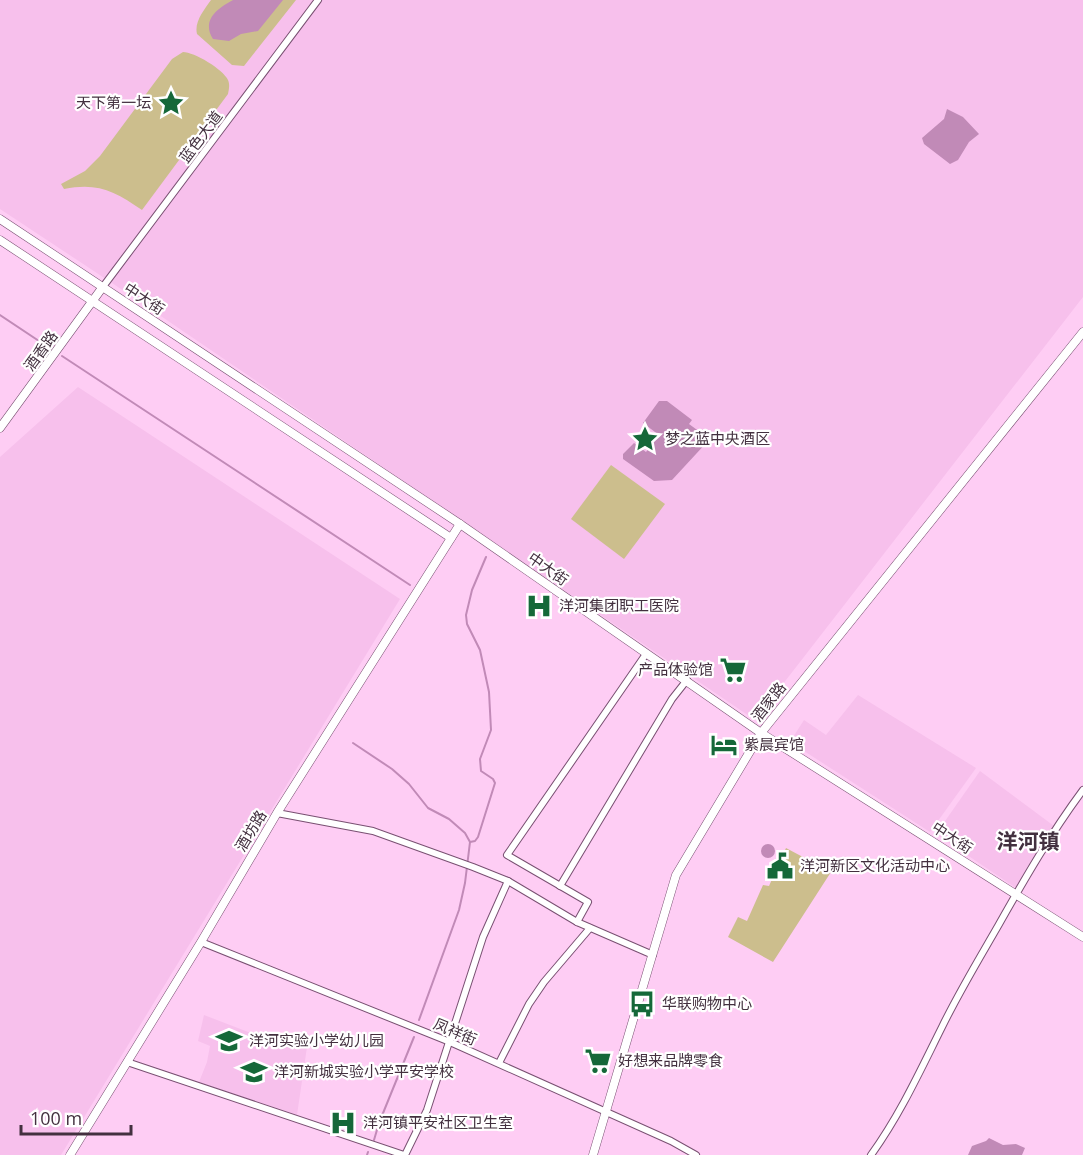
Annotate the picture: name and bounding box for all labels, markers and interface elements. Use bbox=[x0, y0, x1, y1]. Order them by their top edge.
place icon: 天下第一坛 bbox=[156, 88, 186, 118]
place label: 天下第一坛 bbox=[76, 92, 151, 112]
street label: 蓝色大道 bbox=[174, 106, 226, 166]
street label: 中大街 bbox=[120, 278, 169, 319]
street label: 酒香路 bbox=[19, 326, 62, 374]
place icon: 梦之蓝中央酒区 bbox=[630, 424, 660, 454]
place label: 梦之蓝中央酒区 bbox=[665, 428, 770, 448]
street label: 中大街 bbox=[524, 547, 573, 589]
hospital icon: 洋河集团职工医院 bbox=[524, 591, 554, 621]
place label: 洋河集团职工医院 bbox=[559, 595, 679, 615]
supermarket icon: 产品体验馆 bbox=[718, 655, 748, 685]
place label: 产品体验馆 bbox=[638, 659, 713, 679]
street label: 酒家路 bbox=[746, 677, 790, 725]
hotel icon: 紫晨宾馆 bbox=[709, 730, 739, 760]
place label: 紫晨宾馆 bbox=[744, 734, 804, 754]
street label: 酒坊路 bbox=[230, 806, 270, 855]
street label: 中大街 bbox=[928, 817, 977, 858]
district label: 洋河镇 bbox=[997, 827, 1060, 855]
public building icon: 洋河新区文化活动中心 bbox=[765, 851, 795, 881]
place label: 洋河新区文化活动中心 bbox=[800, 855, 950, 875]
bus stop icon: 华联购物中心 bbox=[627, 989, 657, 1019]
place label: 华联购物中心 bbox=[662, 993, 752, 1013]
street label: 凤祥街 bbox=[431, 1013, 480, 1049]
school or university icon: 洋河实验小学幼儿园 bbox=[214, 1026, 244, 1056]
place label: 洋河实验小学幼儿园 bbox=[249, 1030, 384, 1050]
supermarket icon: 好想来品牌零食 bbox=[583, 1046, 613, 1076]
place label: 好想来品牌零食 bbox=[618, 1050, 723, 1070]
school or university icon: 洋河新城实验小学平安学校 bbox=[239, 1057, 269, 1087]
place label: 洋河新城实验小学平安学校 bbox=[274, 1061, 454, 1081]
scale bar bbox=[21, 1098, 130, 1136]
text: 100 m bbox=[30, 1106, 82, 1130]
hospital icon: 洋河镇平安社区卫生室 bbox=[328, 1108, 358, 1138]
place label: 洋河镇平安社区卫生室 bbox=[363, 1112, 513, 1132]

